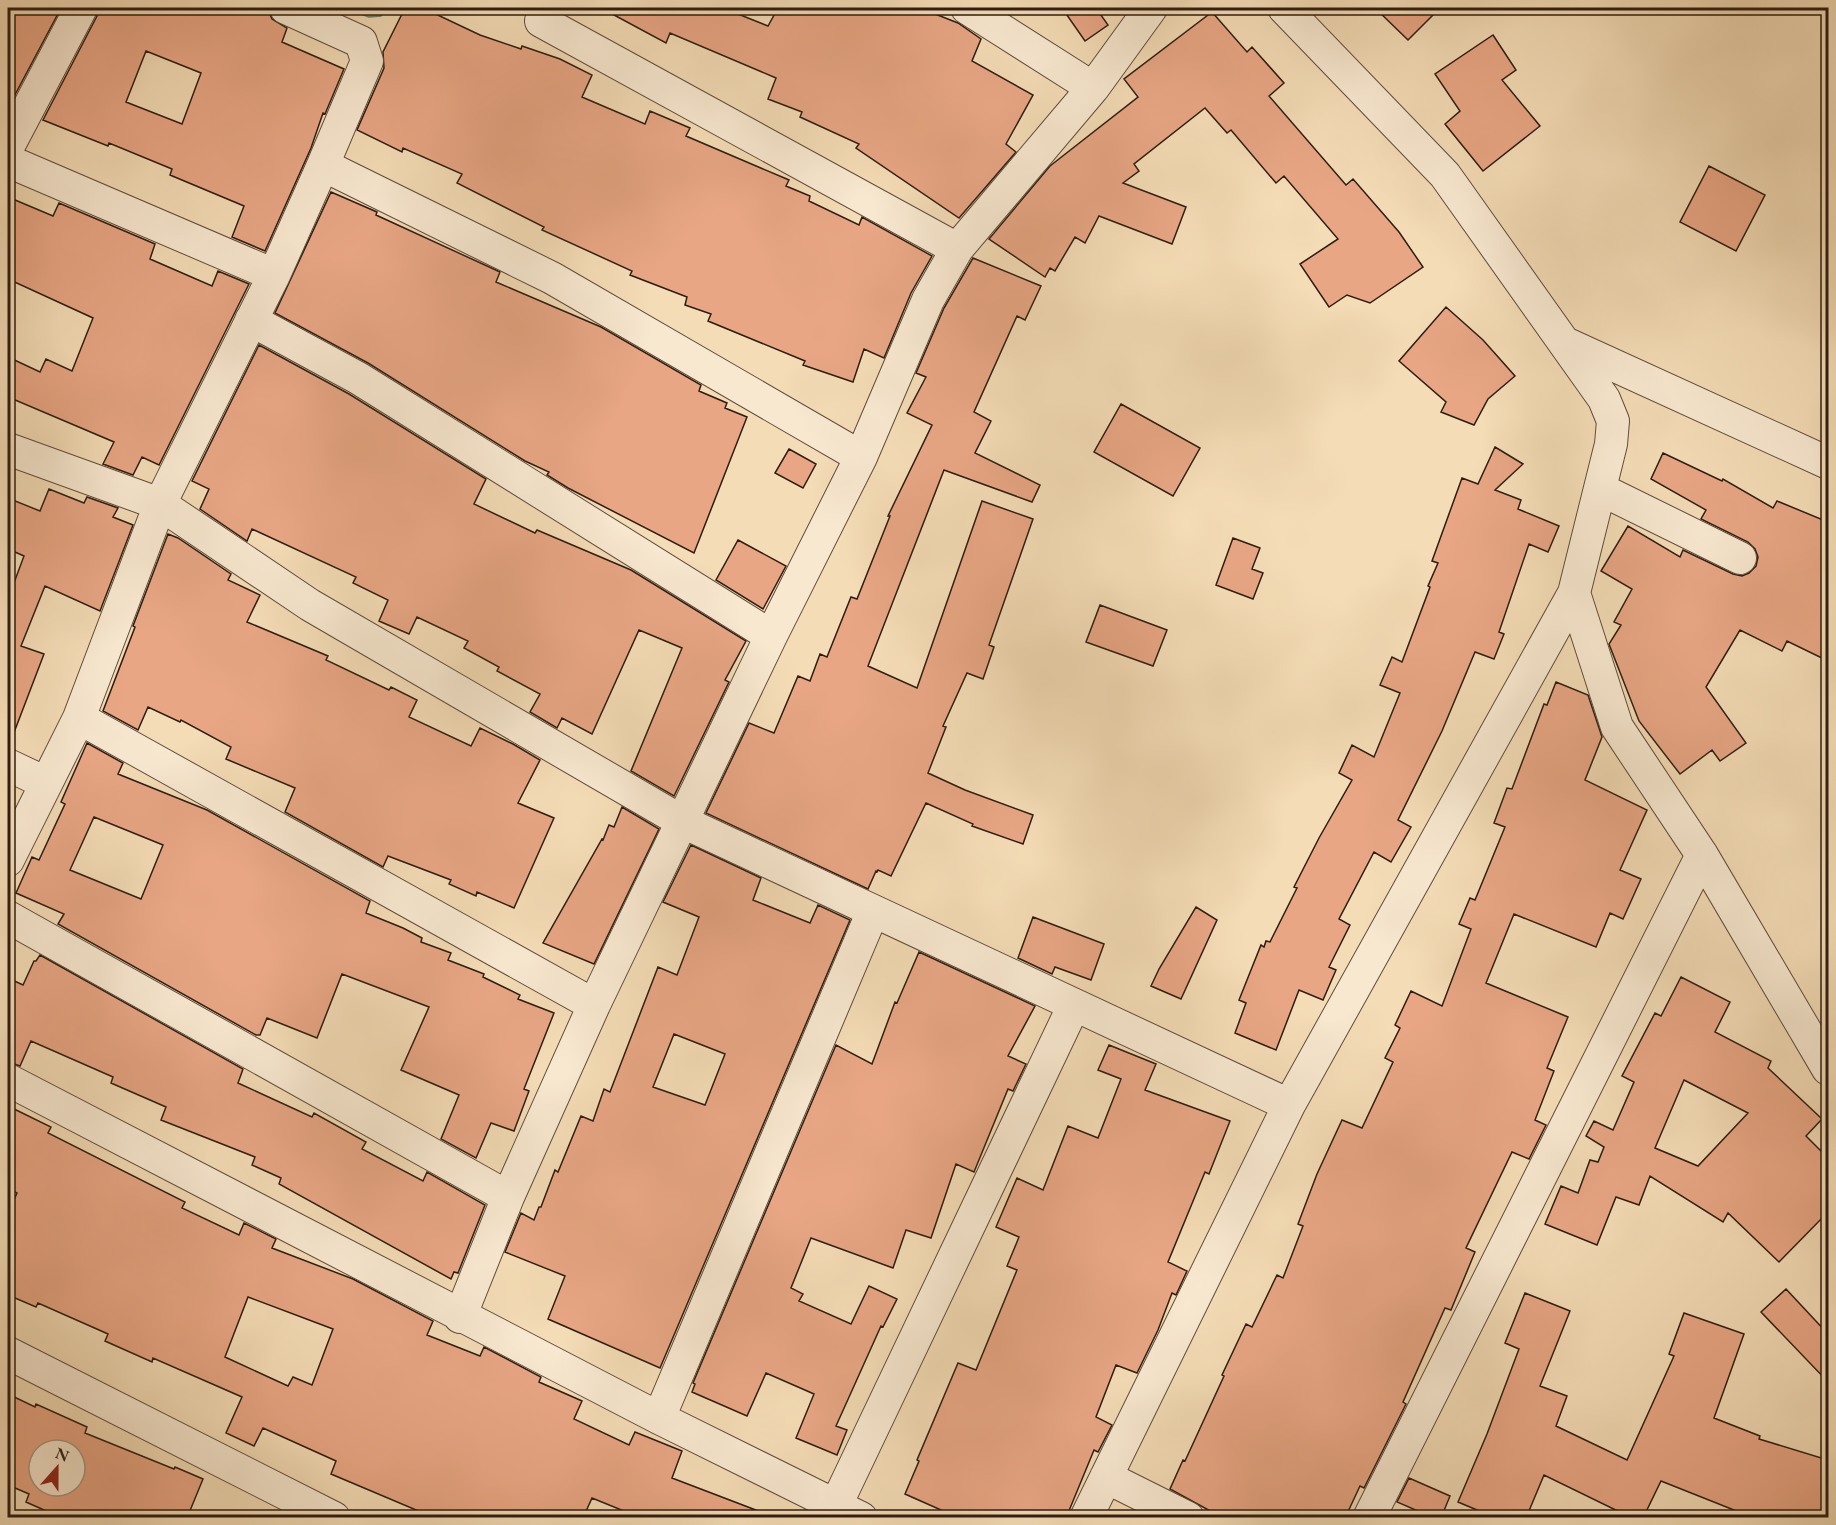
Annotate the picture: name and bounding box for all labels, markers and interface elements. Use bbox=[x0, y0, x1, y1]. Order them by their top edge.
north arrow bbox=[27, 1438, 87, 1498]
text: N bbox=[52, 1442, 72, 1467]

